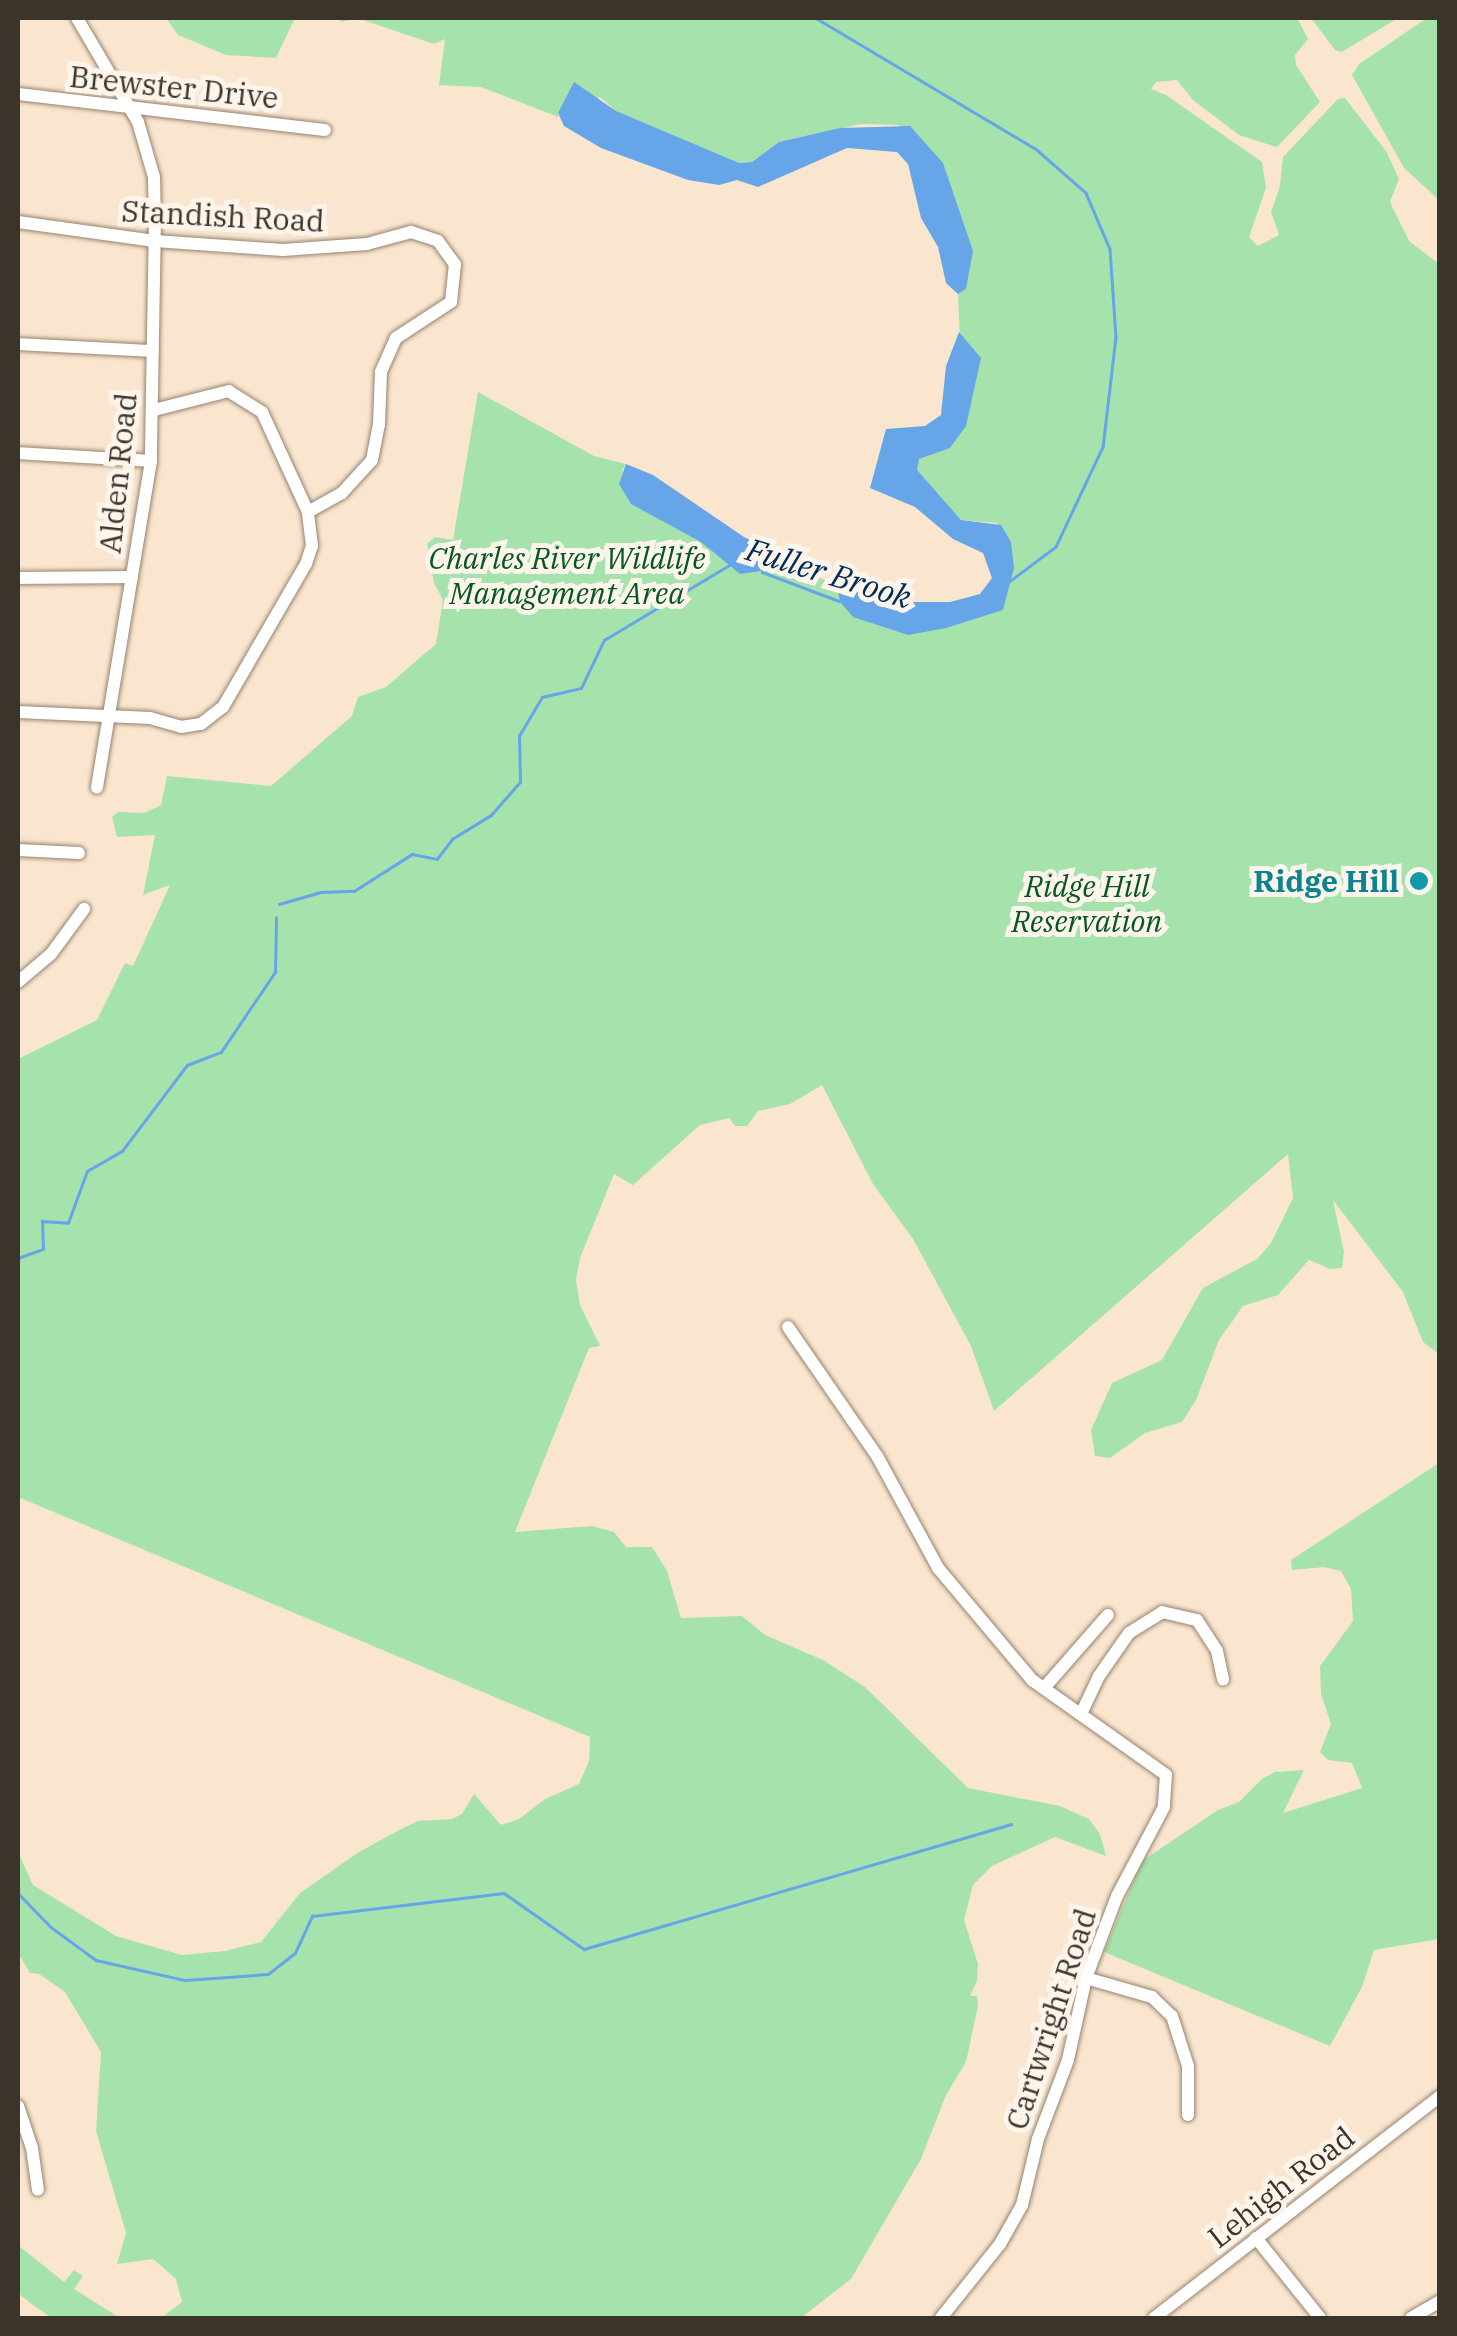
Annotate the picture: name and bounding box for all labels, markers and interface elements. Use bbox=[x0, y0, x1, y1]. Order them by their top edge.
street label: Brewster Drive bbox=[68, 58, 280, 116]
street label: Standish Road bbox=[121, 193, 325, 239]
street label: Alden Road bbox=[92, 391, 144, 555]
water label: Fuller Brook bbox=[742, 530, 916, 616]
park label: Charles River Wildlife Management Area bbox=[429, 540, 705, 610]
place label: Ridge Hill bbox=[1253, 863, 1399, 899]
park label: Ridge Hill Reservation bbox=[1012, 868, 1162, 938]
marker: Ridge Hill bbox=[1408, 870, 1430, 892]
street label: Cartwright Road bbox=[998, 1904, 1104, 2134]
street label: Lehigh Road bbox=[1201, 2119, 1361, 2255]

